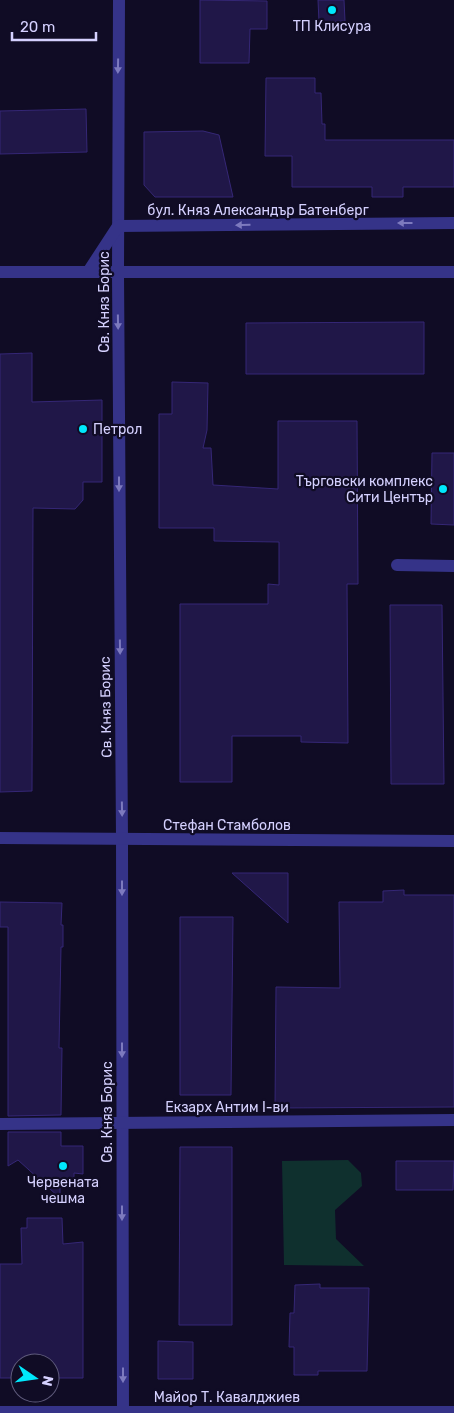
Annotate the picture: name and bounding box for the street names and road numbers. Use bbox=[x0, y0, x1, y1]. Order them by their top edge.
street label: бул. Княз Александър Батенберг bbox=[147, 202, 369, 219]
street label: Св. Княз Борис bbox=[96, 251, 113, 353]
street label: Св. Княз Борис bbox=[97, 656, 115, 758]
street label: Стефан Стамболов bbox=[163, 817, 291, 834]
street label: Св. Княз Борис bbox=[99, 1061, 116, 1163]
street label: Екзарх Антим I-ви bbox=[165, 1099, 289, 1116]
street label: Майор Т. Кавалджиев bbox=[154, 1389, 300, 1406]

